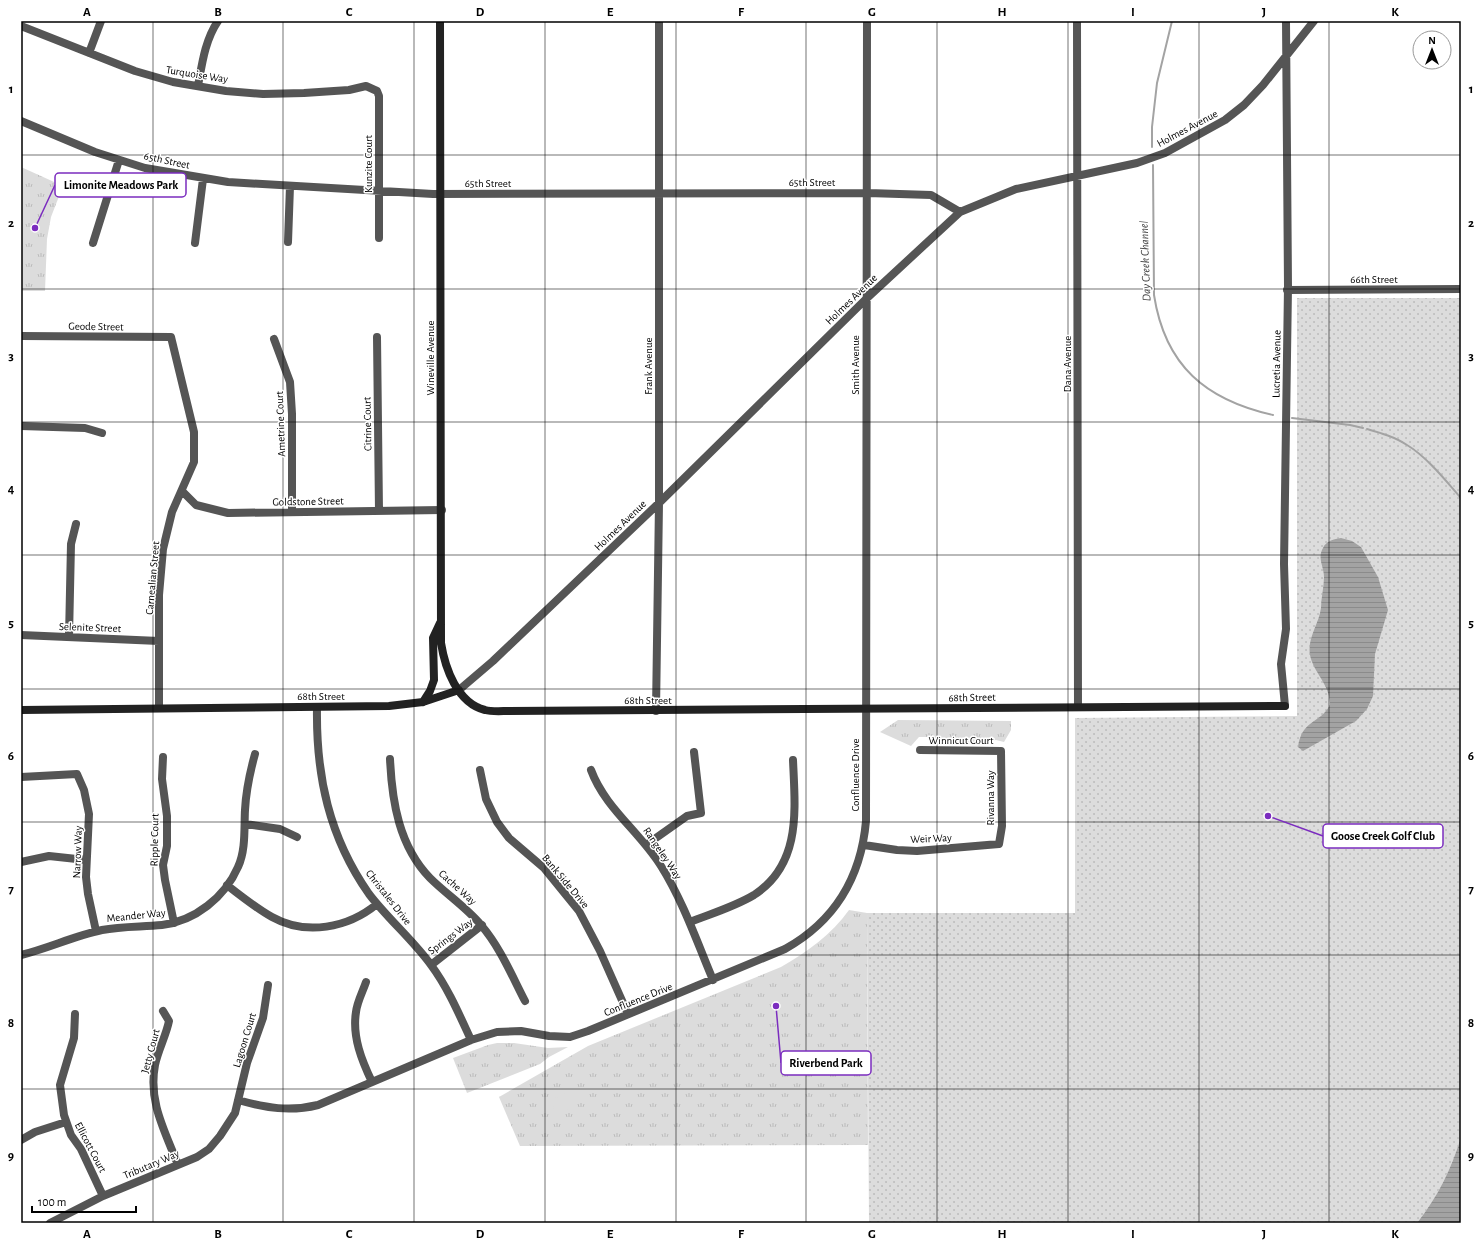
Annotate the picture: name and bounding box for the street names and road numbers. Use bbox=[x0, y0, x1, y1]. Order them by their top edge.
street label: Turquoise Way bbox=[165, 64, 229, 85]
street label: Holmes Avenue bbox=[1155, 108, 1220, 149]
street label: Kunzite Court bbox=[363, 135, 374, 193]
street label: 65th Street bbox=[143, 150, 191, 171]
street label: 65th Street bbox=[789, 177, 836, 188]
street label: 65th Street bbox=[465, 178, 512, 189]
street label: Holmes Avenue bbox=[823, 272, 879, 327]
street label: 66th Street bbox=[1350, 274, 1398, 285]
street label: Geode Street bbox=[68, 321, 124, 332]
street label: Wineville Avenue bbox=[425, 321, 436, 395]
street label: Lucretia Avenue bbox=[1270, 330, 1283, 398]
street label: Smith Avenue bbox=[850, 335, 861, 395]
street label: Dana Avenue bbox=[1062, 336, 1073, 392]
street label: Frank Avenue bbox=[643, 337, 654, 395]
street label: Ametrine Court bbox=[274, 390, 287, 457]
street label: Citrine Court bbox=[362, 396, 373, 451]
street label: Goldstone Street bbox=[272, 495, 344, 508]
street label: Holmes Avenue bbox=[592, 498, 648, 553]
street label: Carnealian Street bbox=[144, 540, 161, 615]
street label: Selenite Street bbox=[59, 621, 122, 634]
street label: 68th Street bbox=[297, 691, 345, 702]
street label: 68th Street bbox=[948, 692, 996, 703]
street label: 68th Street bbox=[624, 695, 672, 706]
street label: Winnicut Court bbox=[928, 735, 994, 746]
street label: Confluence Drive bbox=[850, 739, 861, 811]
street label: Rivanna Way bbox=[985, 770, 996, 826]
street label: Ripple Court bbox=[149, 813, 160, 867]
street label: Narrow Way bbox=[71, 825, 84, 879]
street label: Rangeley Way bbox=[641, 825, 684, 882]
street label: Weir Way bbox=[910, 832, 952, 845]
street label: Bank Side Drive bbox=[540, 852, 591, 910]
street label: Christales Drive bbox=[364, 868, 413, 927]
street label: Cache Way bbox=[437, 868, 479, 907]
street label: Meander Way bbox=[106, 907, 166, 924]
street label: Springs Way bbox=[426, 916, 475, 957]
street label: Confluence Drive bbox=[602, 981, 674, 1018]
street label: Lagoon Court bbox=[231, 1011, 258, 1069]
street label: Jetty Court bbox=[139, 1027, 162, 1074]
street label: Ellicott Court bbox=[73, 1120, 109, 1175]
street label: Tributary Way bbox=[122, 1148, 181, 1181]

